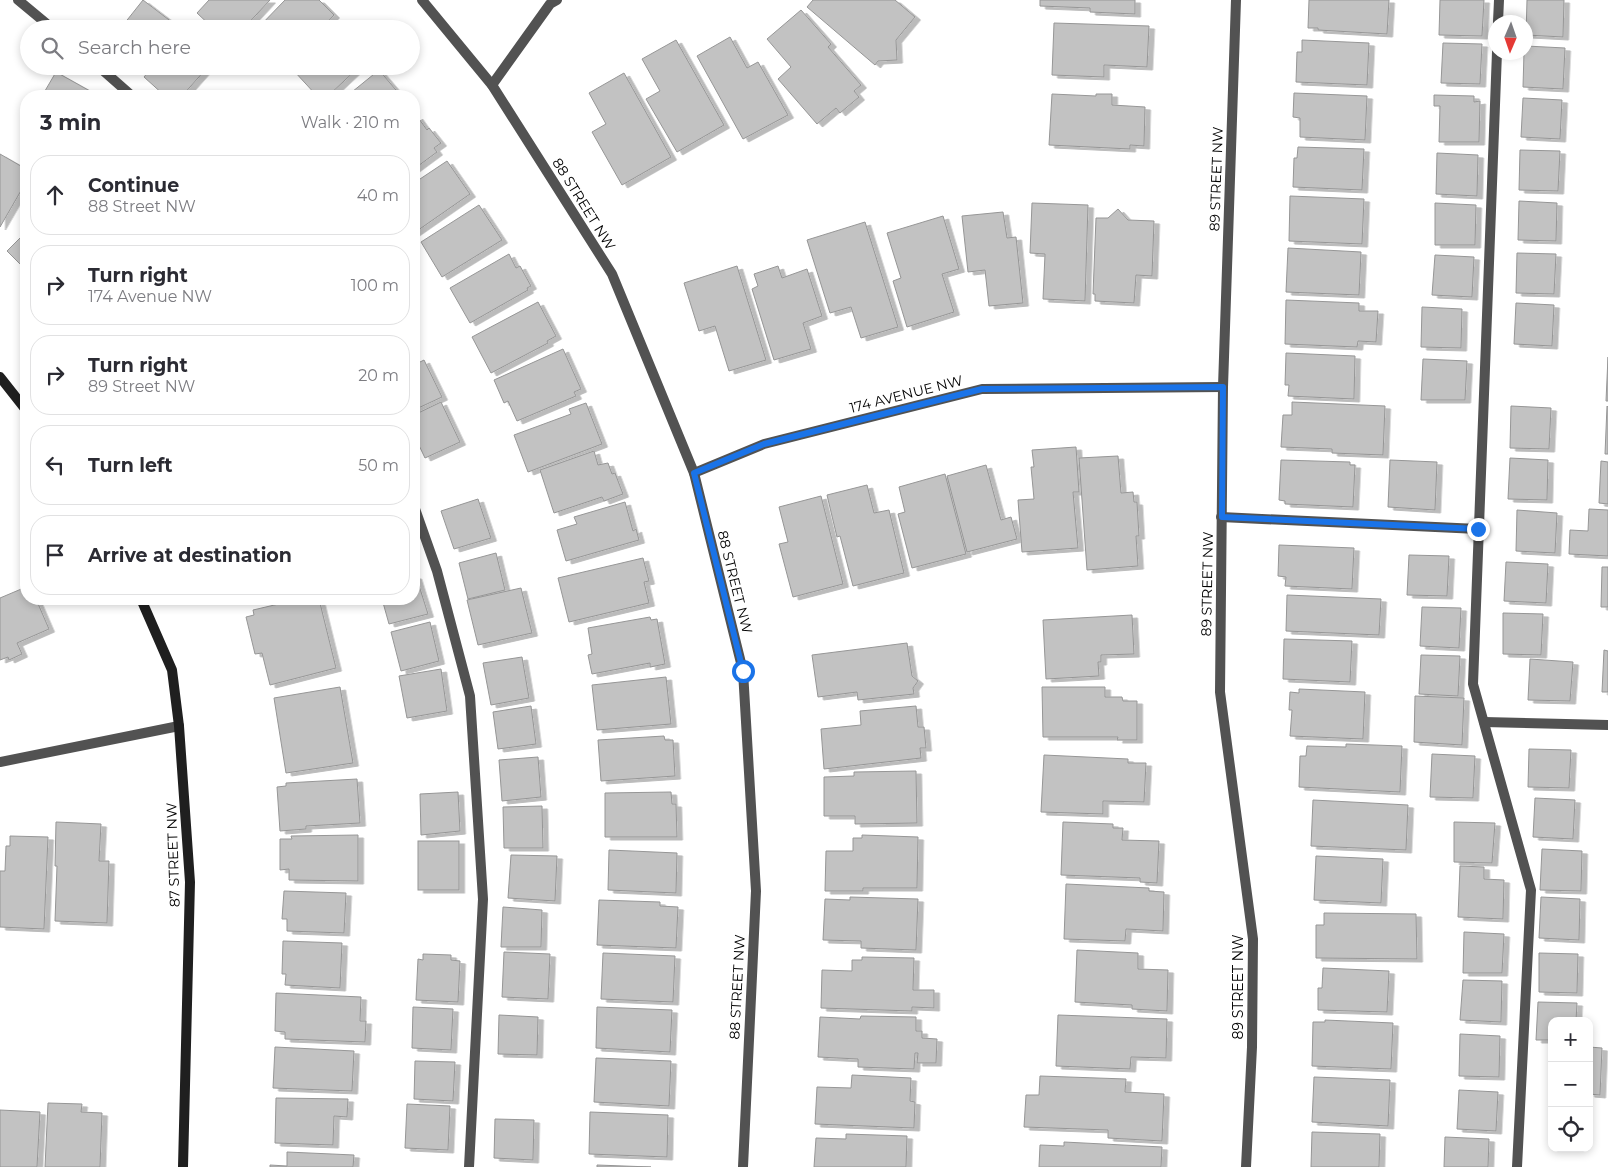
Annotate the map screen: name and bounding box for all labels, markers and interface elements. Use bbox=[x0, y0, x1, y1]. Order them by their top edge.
north arrow bbox=[1488, 15, 1533, 60]
search box bbox=[20, 20, 420, 75]
icon: search bbox=[38, 34, 66, 62]
text: Search here bbox=[78, 36, 191, 59]
text: 3 min bbox=[40, 110, 101, 135]
text: Walk · 210 m bbox=[301, 113, 400, 132]
street label: 89 STREET NW bbox=[1205, 126, 1227, 232]
street label: 88 STREET NW bbox=[548, 155, 620, 254]
text: Continue bbox=[88, 174, 179, 197]
icon: ahead bbox=[41, 181, 69, 209]
text: 40 m bbox=[357, 186, 399, 205]
text: 88 Street NW bbox=[88, 197, 196, 216]
text: Turn right bbox=[88, 264, 188, 287]
icon: right bbox=[41, 271, 69, 299]
text: 100 m bbox=[351, 276, 399, 295]
text: 174 Avenue NW bbox=[88, 287, 212, 306]
text: Turn right bbox=[88, 354, 188, 377]
icon: right bbox=[41, 361, 69, 389]
text: 20 m bbox=[358, 366, 399, 385]
street label: 174 AVENUE NW bbox=[848, 371, 965, 417]
text: 89 Street NW bbox=[88, 377, 195, 396]
icon: left bbox=[41, 451, 69, 479]
text: Turn left bbox=[88, 454, 173, 477]
text: 50 m bbox=[358, 456, 399, 475]
route end bbox=[1467, 518, 1490, 541]
street label: 88 STREET NW bbox=[714, 529, 757, 636]
street label: 89 STREET NW bbox=[1197, 531, 1217, 637]
icon: arrive bbox=[41, 541, 69, 569]
text: Arrive at destination bbox=[88, 544, 292, 567]
route start bbox=[732, 660, 755, 683]
street label: 87 STREET NW bbox=[162, 802, 184, 908]
street label: 88 STREET NW bbox=[725, 933, 749, 1040]
street label: 89 STREET NW bbox=[1229, 934, 1247, 1039]
map controls bbox=[1548, 1017, 1593, 1152]
button: + bbox=[1548, 1017, 1593, 1062]
button: − bbox=[1548, 1062, 1593, 1107]
button: locate bbox=[1548, 1107, 1593, 1152]

